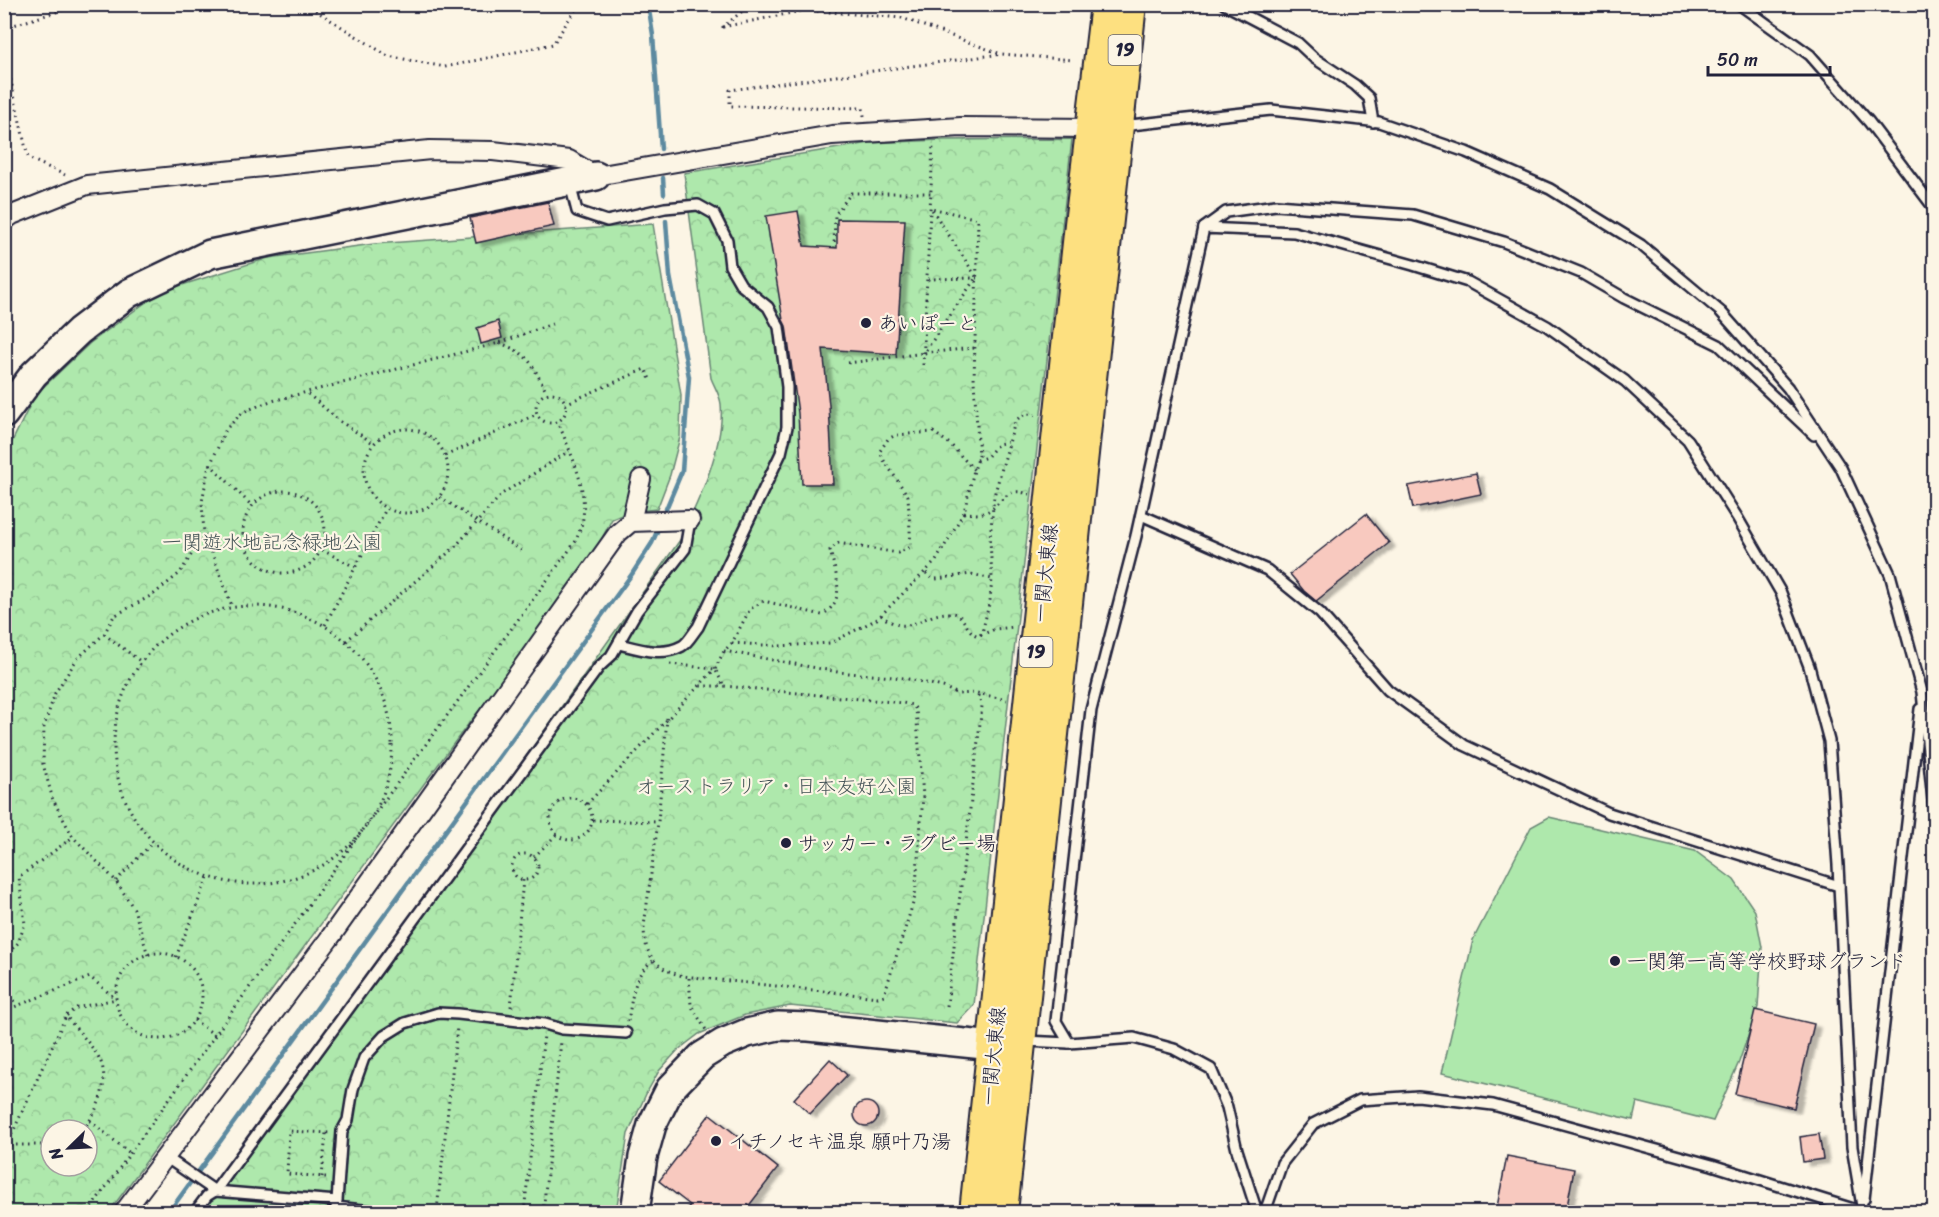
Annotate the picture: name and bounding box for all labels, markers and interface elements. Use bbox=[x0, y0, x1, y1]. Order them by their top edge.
road number: 19 bbox=[1108, 35, 1142, 65]
scale bar bbox=[1708, 39, 1830, 77]
text: 50 m bbox=[1717, 44, 1758, 76]
place label: あいぽーと bbox=[878, 306, 977, 341]
marker: あいぽーと bbox=[859, 316, 873, 330]
street label: 一関大東線 bbox=[1023, 521, 1068, 625]
park label: 一関遊水地記念緑地公園 bbox=[162, 525, 382, 560]
road number: 19 bbox=[1020, 637, 1052, 667]
park label: オーストラリア・日本友好公園 bbox=[636, 769, 916, 804]
place label: サッカー・ラグビー場 bbox=[798, 826, 996, 861]
marker: サッカー・ラグビー場 bbox=[779, 836, 793, 850]
place label: 一関第一高等学校野球グランド bbox=[1627, 944, 1907, 979]
marker: 一関第一高等学校野球グランド bbox=[1608, 954, 1622, 968]
street label: 一関大東線 bbox=[971, 1004, 1016, 1108]
north arrow bbox=[39, 1118, 99, 1178]
place label: イチノセキ温泉 願叶乃湯 bbox=[728, 1124, 951, 1159]
marker: イチノセキ温泉 願叶乃湯 bbox=[709, 1134, 723, 1148]
text: N bbox=[40, 1142, 72, 1166]

